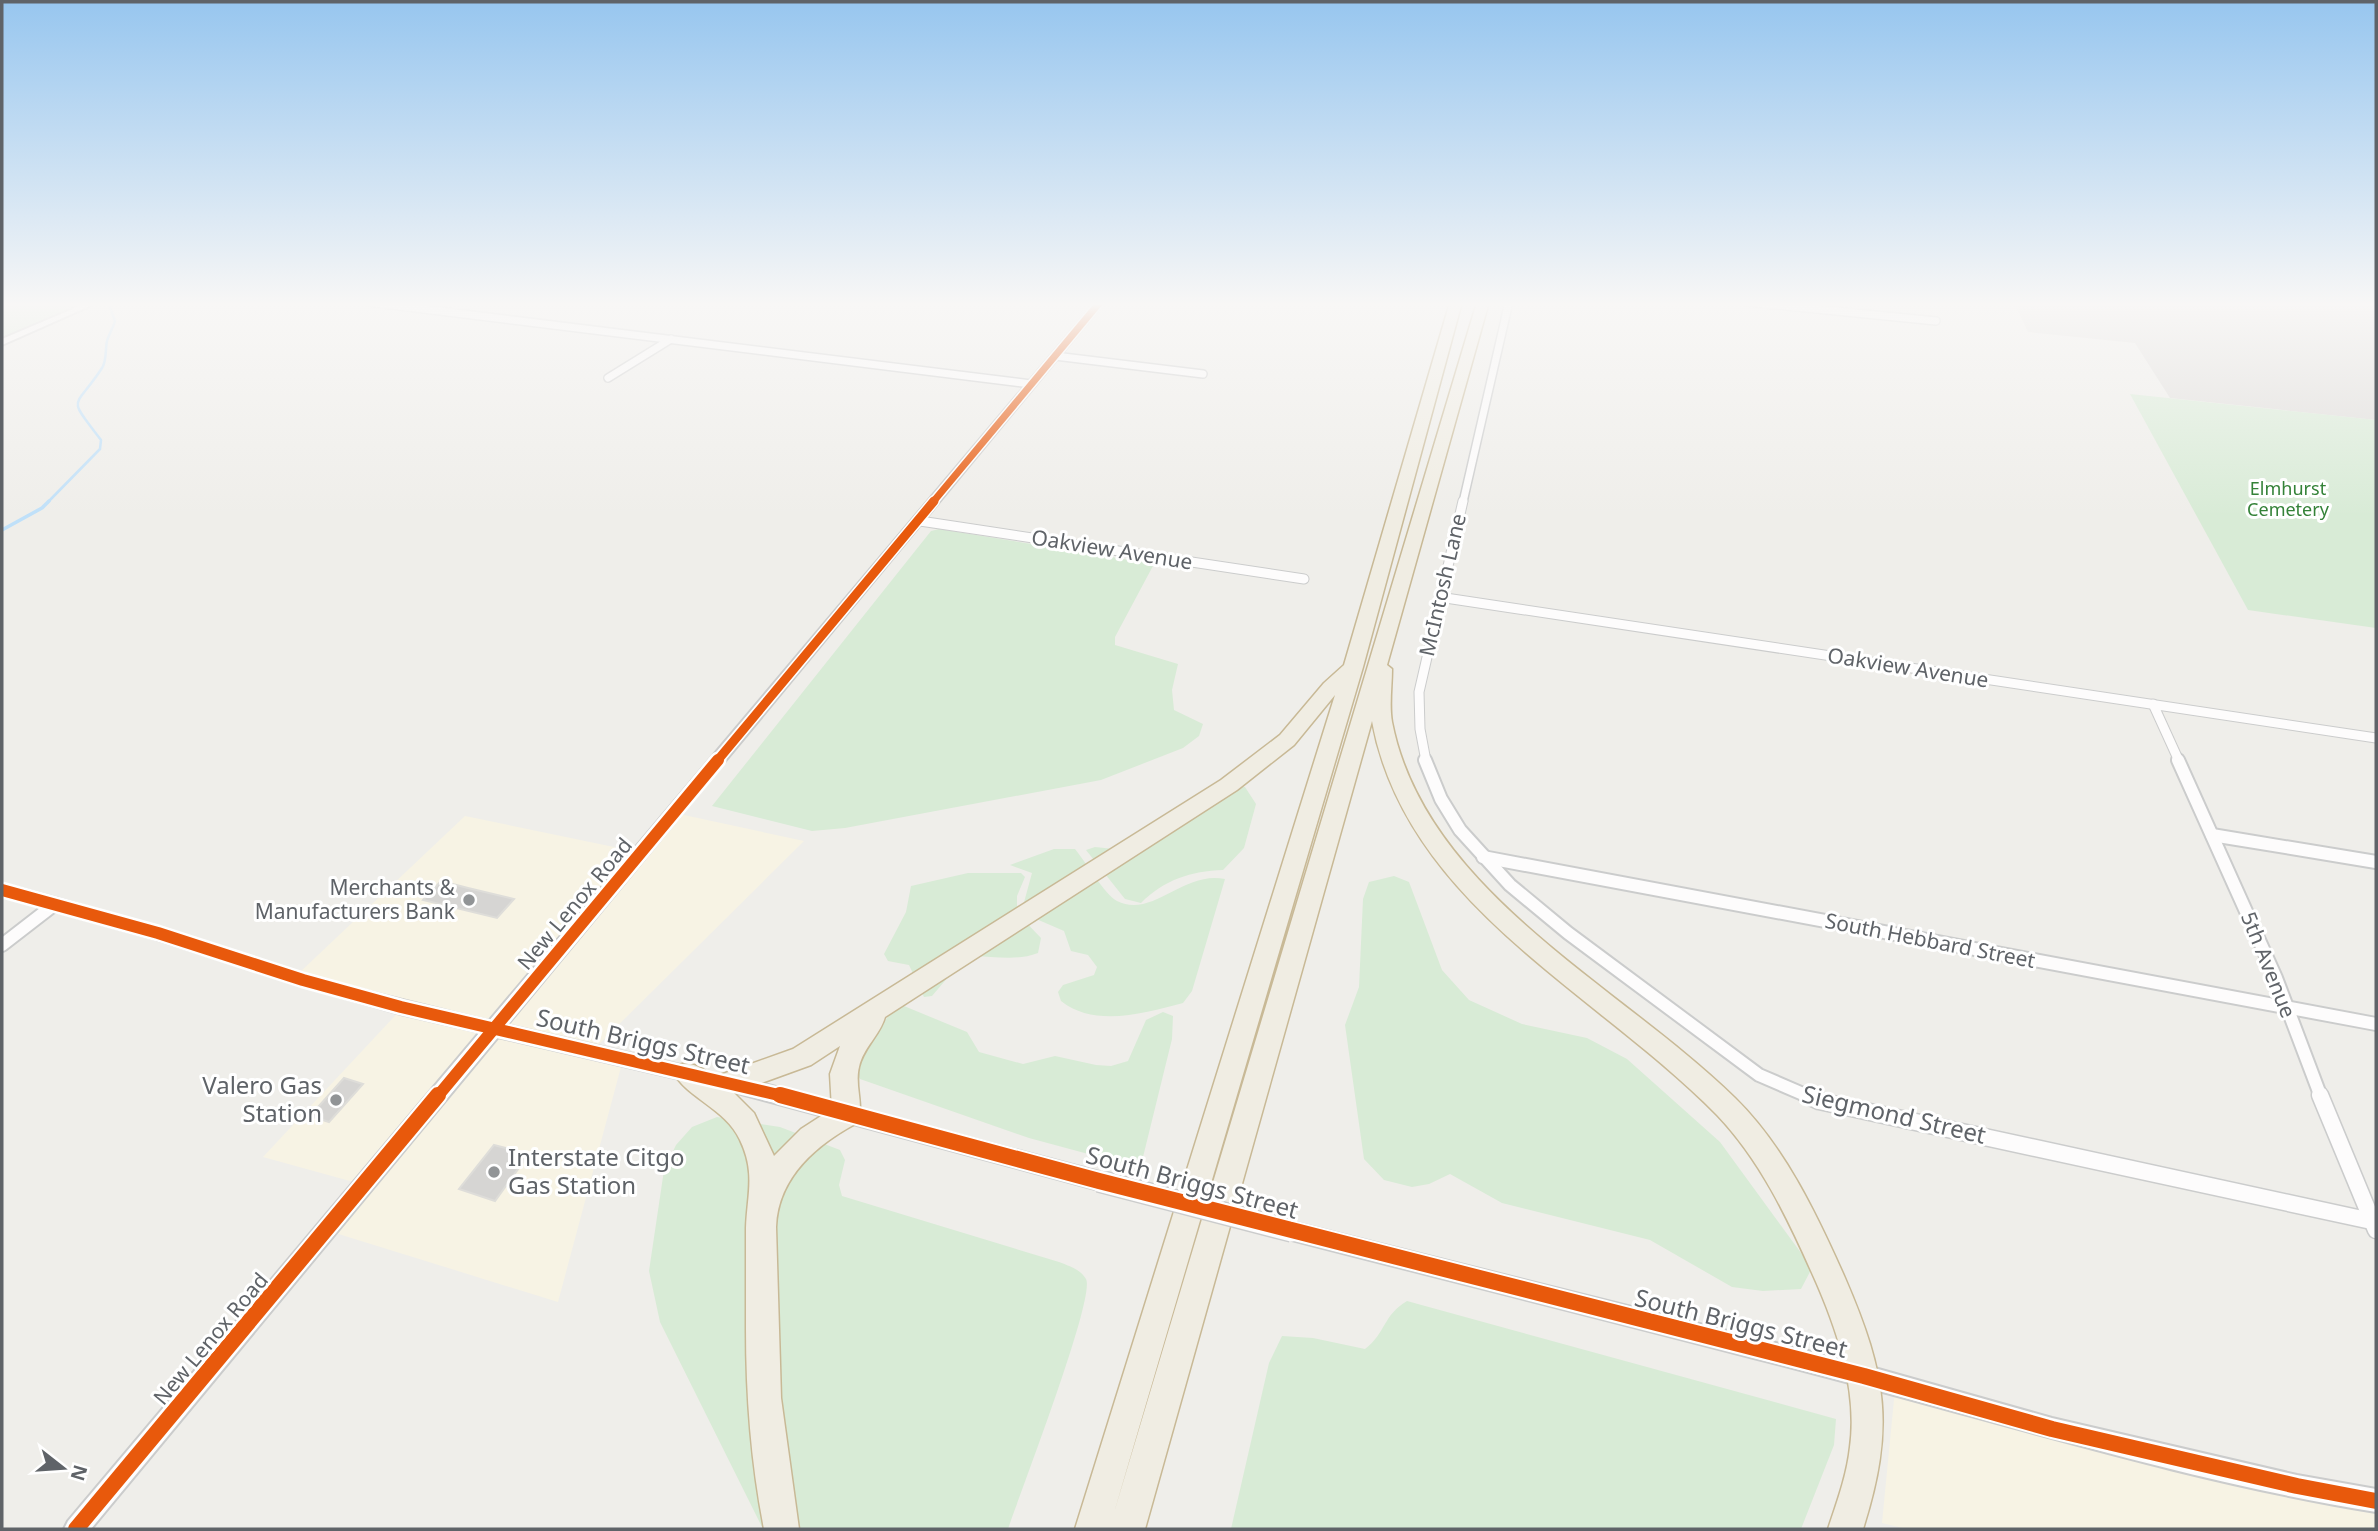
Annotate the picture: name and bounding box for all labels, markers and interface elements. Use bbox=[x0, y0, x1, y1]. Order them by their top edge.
park label: Elmhurst Cemetery bbox=[2247, 476, 2330, 521]
street label: McIntosh Lane bbox=[1412, 511, 1472, 659]
street label: Oakview Avenue bbox=[1030, 522, 1195, 576]
street label: Oakview Avenue bbox=[1826, 640, 1991, 694]
street label: New Lenox Road bbox=[511, 831, 638, 975]
place label: Merchants & Manufacturers Bank bbox=[255, 873, 456, 925]
marker: Merchants & Manufacturers Bank bbox=[461, 892, 477, 908]
street label: South Hebbard Street bbox=[1823, 906, 2038, 974]
street label: 5th Avenue bbox=[2235, 908, 2303, 1022]
street label: South Briggs Street bbox=[533, 1000, 754, 1081]
place label: Valero Gas Station bbox=[202, 1068, 322, 1129]
street label: Siegmond Street bbox=[1799, 1076, 1990, 1151]
marker: Valero Gas Station bbox=[328, 1092, 344, 1108]
street label: South Briggs Street bbox=[1083, 1137, 1302, 1226]
place label: Interstate Citgo Gas Station bbox=[508, 1140, 684, 1201]
marker: Interstate Citgo Gas Station bbox=[486, 1164, 502, 1180]
street label: New Lenox Road bbox=[147, 1266, 274, 1410]
street label: South Briggs Street bbox=[1631, 1280, 1852, 1365]
north arrow bbox=[28, 1433, 98, 1503]
text: N bbox=[65, 1462, 94, 1484]

